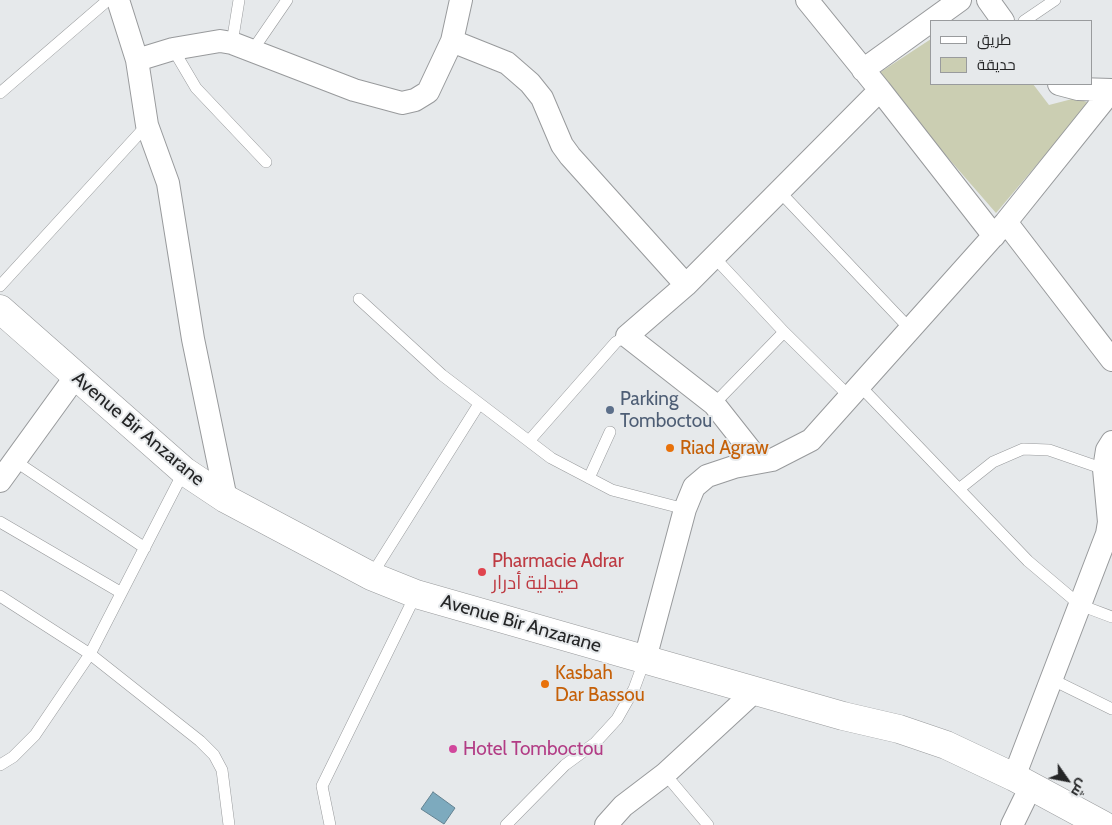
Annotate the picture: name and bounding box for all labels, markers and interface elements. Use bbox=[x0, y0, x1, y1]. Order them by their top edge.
legend bbox=[930, 20, 1092, 85]
text: طريق bbox=[977, 31, 1011, 49]
text: حديقة bbox=[977, 56, 1016, 74]
street label: Avenue Bir Anzarane bbox=[67, 367, 209, 491]
place label: Parking Tomboctou bbox=[620, 388, 712, 432]
marker: Parking Tomboctou bbox=[604, 404, 616, 416]
place label: Riad Agraw bbox=[680, 437, 769, 459]
marker: Riad Agraw bbox=[664, 442, 676, 454]
place label: Pharmacie Adrar صيدلية أدرار bbox=[492, 550, 624, 594]
marker: Pharmacie Adrar صيدلية أدرار bbox=[476, 566, 488, 578]
street label: Avenue Bir Anzarane bbox=[438, 590, 604, 658]
place label: Kasbah Dar Bassou bbox=[555, 662, 645, 706]
marker: Kasbah Dar Bassou bbox=[539, 678, 551, 690]
place label: Hotel Tomboctou bbox=[463, 738, 603, 760]
marker: Hotel Tomboctou bbox=[447, 743, 459, 755]
north arrow bbox=[1042, 755, 1092, 805]
text: ش bbox=[1067, 776, 1092, 801]

